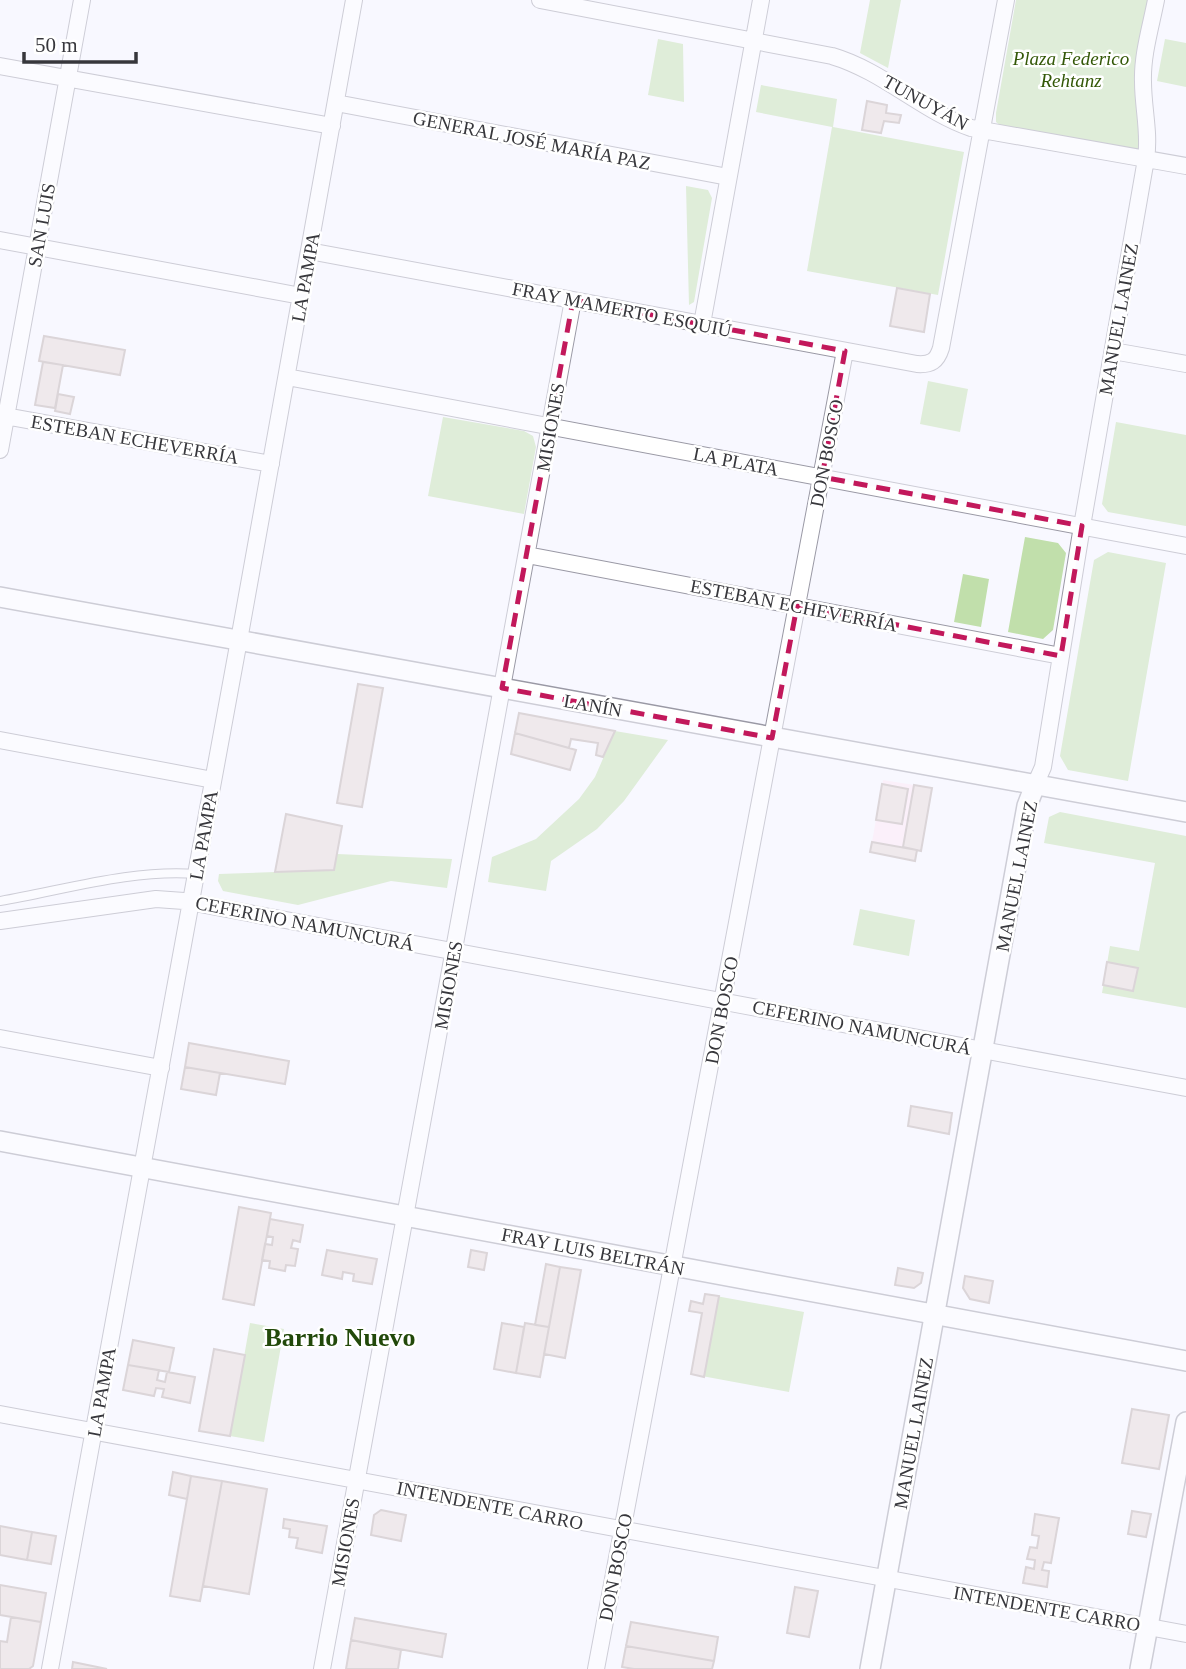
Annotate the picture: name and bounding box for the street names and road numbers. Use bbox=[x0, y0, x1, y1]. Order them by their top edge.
street label: TUNUYÁN bbox=[880, 70, 972, 135]
street label: GENERAL JOSÉ MARÍA PAZ bbox=[411, 107, 653, 174]
street label: SAN LUIS bbox=[24, 181, 59, 269]
street label: LA PAMPA bbox=[287, 230, 324, 324]
street label: MANUEL LAINEZ bbox=[1095, 241, 1142, 397]
street label: FRAY MAMERTO ESQUIÚ bbox=[510, 278, 734, 341]
street label: MISIONES bbox=[532, 381, 569, 473]
street label: DON BOSCO bbox=[806, 397, 847, 509]
street label: ESTEBAN ECHEVERRÍA bbox=[29, 411, 241, 468]
street label: LA PLATA bbox=[691, 443, 781, 480]
street label: ESTEBAN ECHEVERRÍA bbox=[689, 575, 900, 636]
street label: LANÍN bbox=[562, 690, 624, 721]
street label: LA PAMPA bbox=[185, 788, 222, 882]
street label: MANUEL LAINEZ bbox=[992, 799, 1041, 954]
street label: CEFERINO NAMUNCURÁ bbox=[194, 892, 416, 955]
street label: MISIONES bbox=[430, 939, 467, 1031]
street label: DON BOSCO bbox=[701, 954, 742, 1066]
street label: CEFERINO NAMUNCURÁ bbox=[751, 996, 973, 1059]
street label: FRAY LUIS BELTRÁN bbox=[500, 1223, 686, 1280]
street label: LA PAMPA bbox=[83, 1345, 120, 1439]
street label: MANUEL LAINEZ bbox=[890, 1355, 937, 1511]
street label: INTENDENTE CARRO bbox=[395, 1477, 585, 1534]
street label: MISIONES bbox=[327, 1496, 364, 1588]
street label: DON BOSCO bbox=[595, 1511, 636, 1623]
street label: INTENDENTE CARRO bbox=[952, 1582, 1142, 1635]

